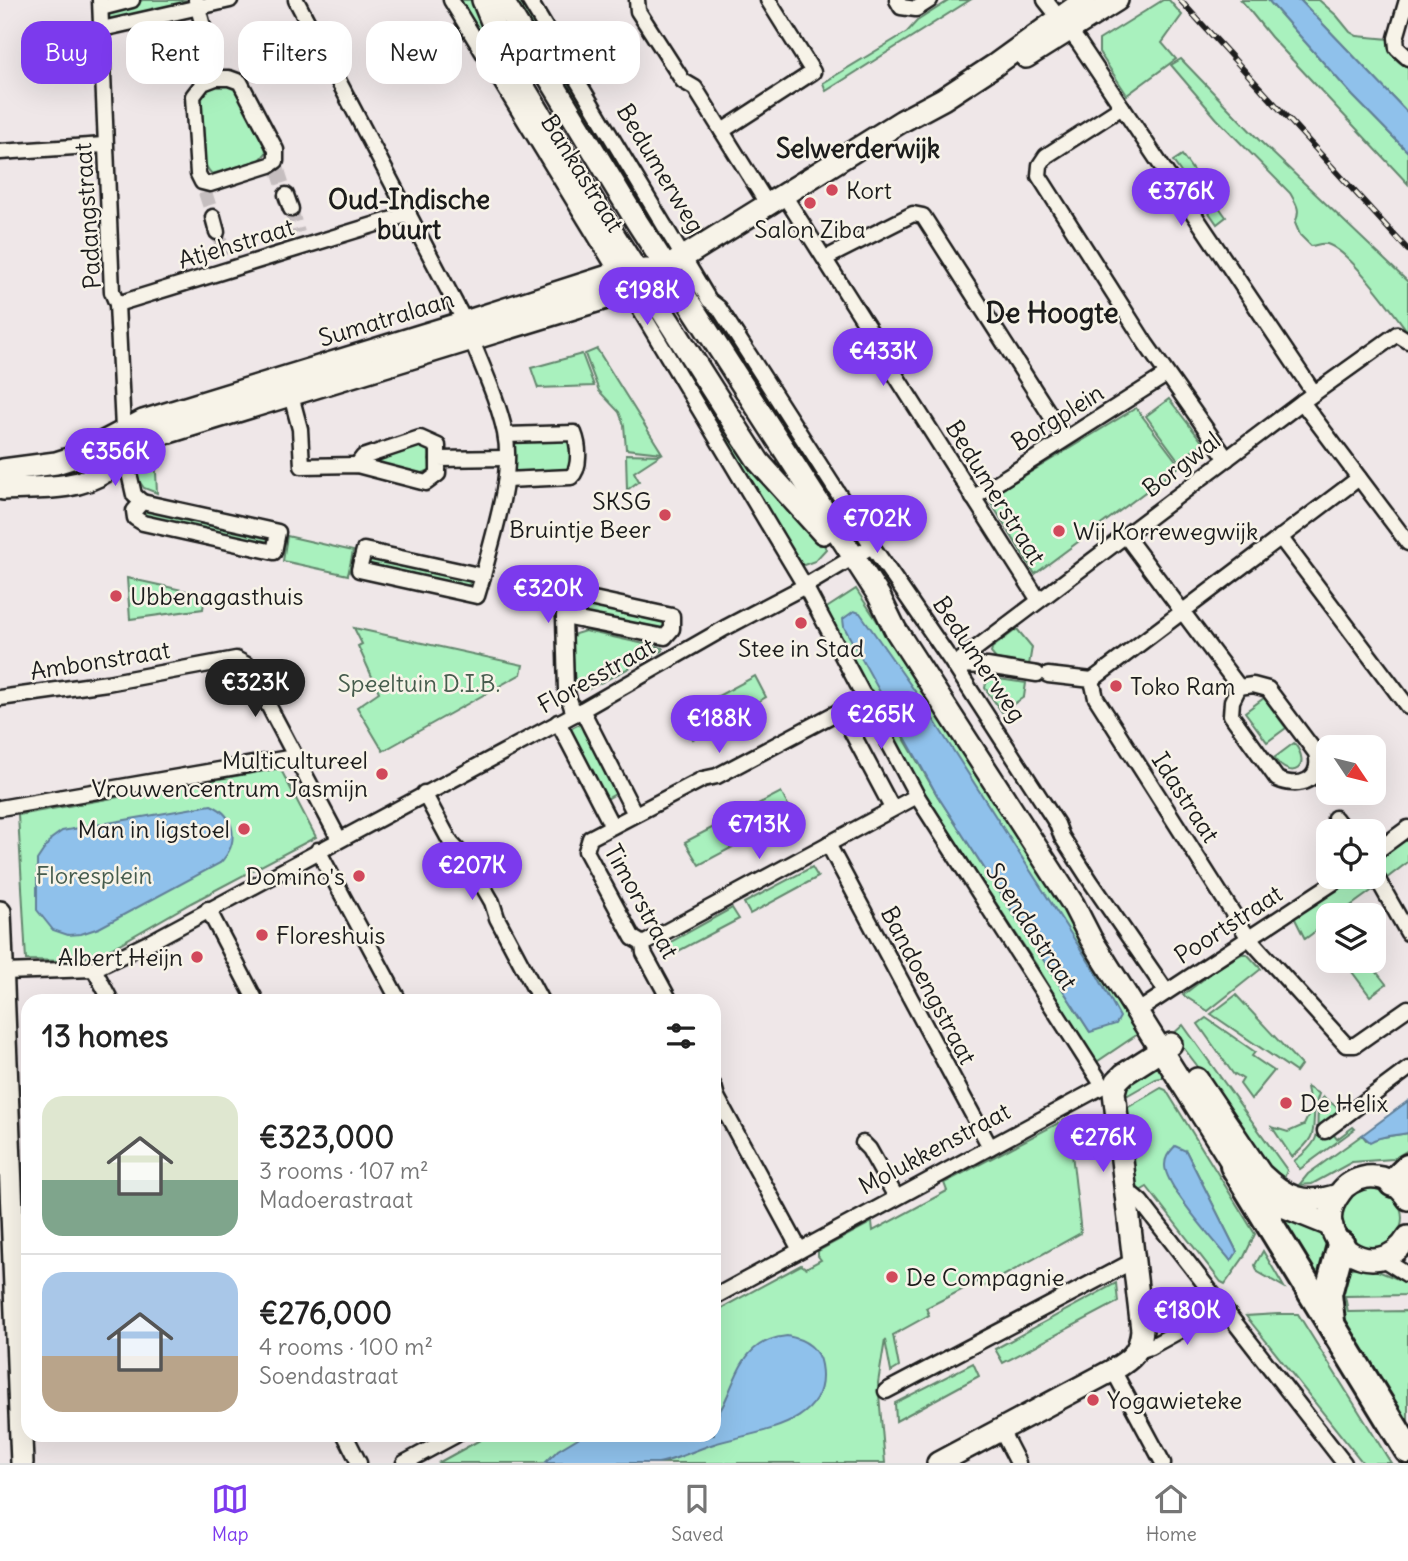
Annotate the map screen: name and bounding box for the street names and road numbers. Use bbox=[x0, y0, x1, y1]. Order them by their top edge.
street label: Bedumerweg bbox=[611, 98, 711, 238]
street label: Bankastraat bbox=[535, 109, 631, 237]
street label: Padangstraat bbox=[67, 142, 107, 290]
street label: Atjehstraat bbox=[175, 211, 297, 275]
street label: Sumatralaan bbox=[315, 283, 457, 353]
street label: Borgplein bbox=[1005, 377, 1109, 457]
street label: Bedumerstraat bbox=[940, 414, 1052, 570]
street label: Borgwal bbox=[1136, 425, 1226, 503]
street label: Bedumerweg bbox=[927, 590, 1033, 728]
street label: Floresstraat bbox=[532, 631, 660, 719]
street label: Ambonstraat bbox=[28, 634, 172, 686]
street label: Idastraat bbox=[1146, 746, 1226, 848]
street label: Timorstraat bbox=[598, 839, 686, 963]
street label: Soendastraat bbox=[980, 857, 1084, 995]
street label: Poortstraat bbox=[1168, 878, 1288, 970]
street label: Bandoengstraat bbox=[875, 901, 983, 1069]
street label: Molukkenstraat bbox=[853, 1096, 1015, 1200]

